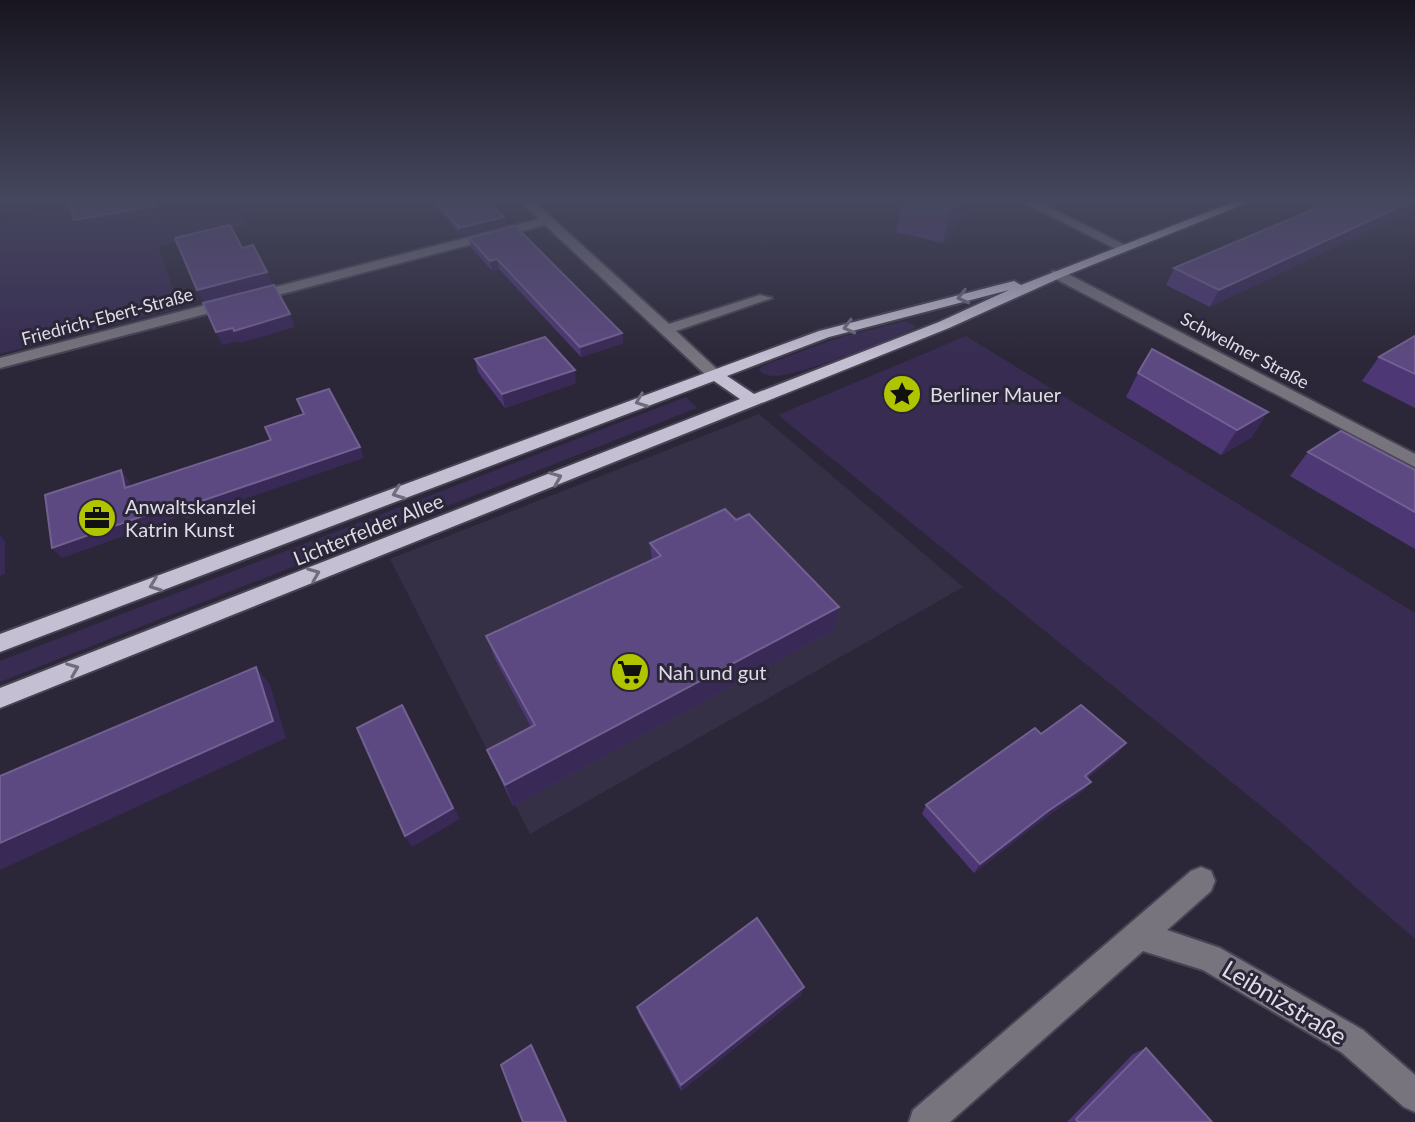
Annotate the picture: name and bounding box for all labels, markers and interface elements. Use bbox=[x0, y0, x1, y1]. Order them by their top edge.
street label: Friedrich-Ebert-Straße bbox=[19, 282, 195, 350]
one-way arrow bbox=[957, 288, 971, 305]
street label: Schwelmer Straße bbox=[1177, 307, 1313, 393]
one-way arrow bbox=[842, 318, 856, 334]
place icon: Berliner Mauer bbox=[881, 373, 923, 415]
place label: Berliner Mauer bbox=[930, 382, 1062, 406]
one-way arrow bbox=[635, 391, 649, 408]
one-way arrow bbox=[548, 471, 562, 488]
one-way arrow bbox=[392, 483, 406, 500]
street label: Lichterfelder Allee bbox=[289, 488, 447, 570]
place label: Anwaltskanzlei Katrin Kunst bbox=[125, 494, 256, 541]
office icon: Anwaltskanzlei Katrin Kunst bbox=[76, 497, 118, 539]
one-way arrow bbox=[306, 567, 320, 583]
one-way arrow bbox=[148, 575, 162, 592]
supermarket icon: Nah und gut bbox=[609, 651, 651, 693]
place label: Nah und gut bbox=[658, 660, 767, 684]
one-way arrow bbox=[65, 662, 79, 679]
street label: Leibnizstraße bbox=[1218, 954, 1352, 1050]

